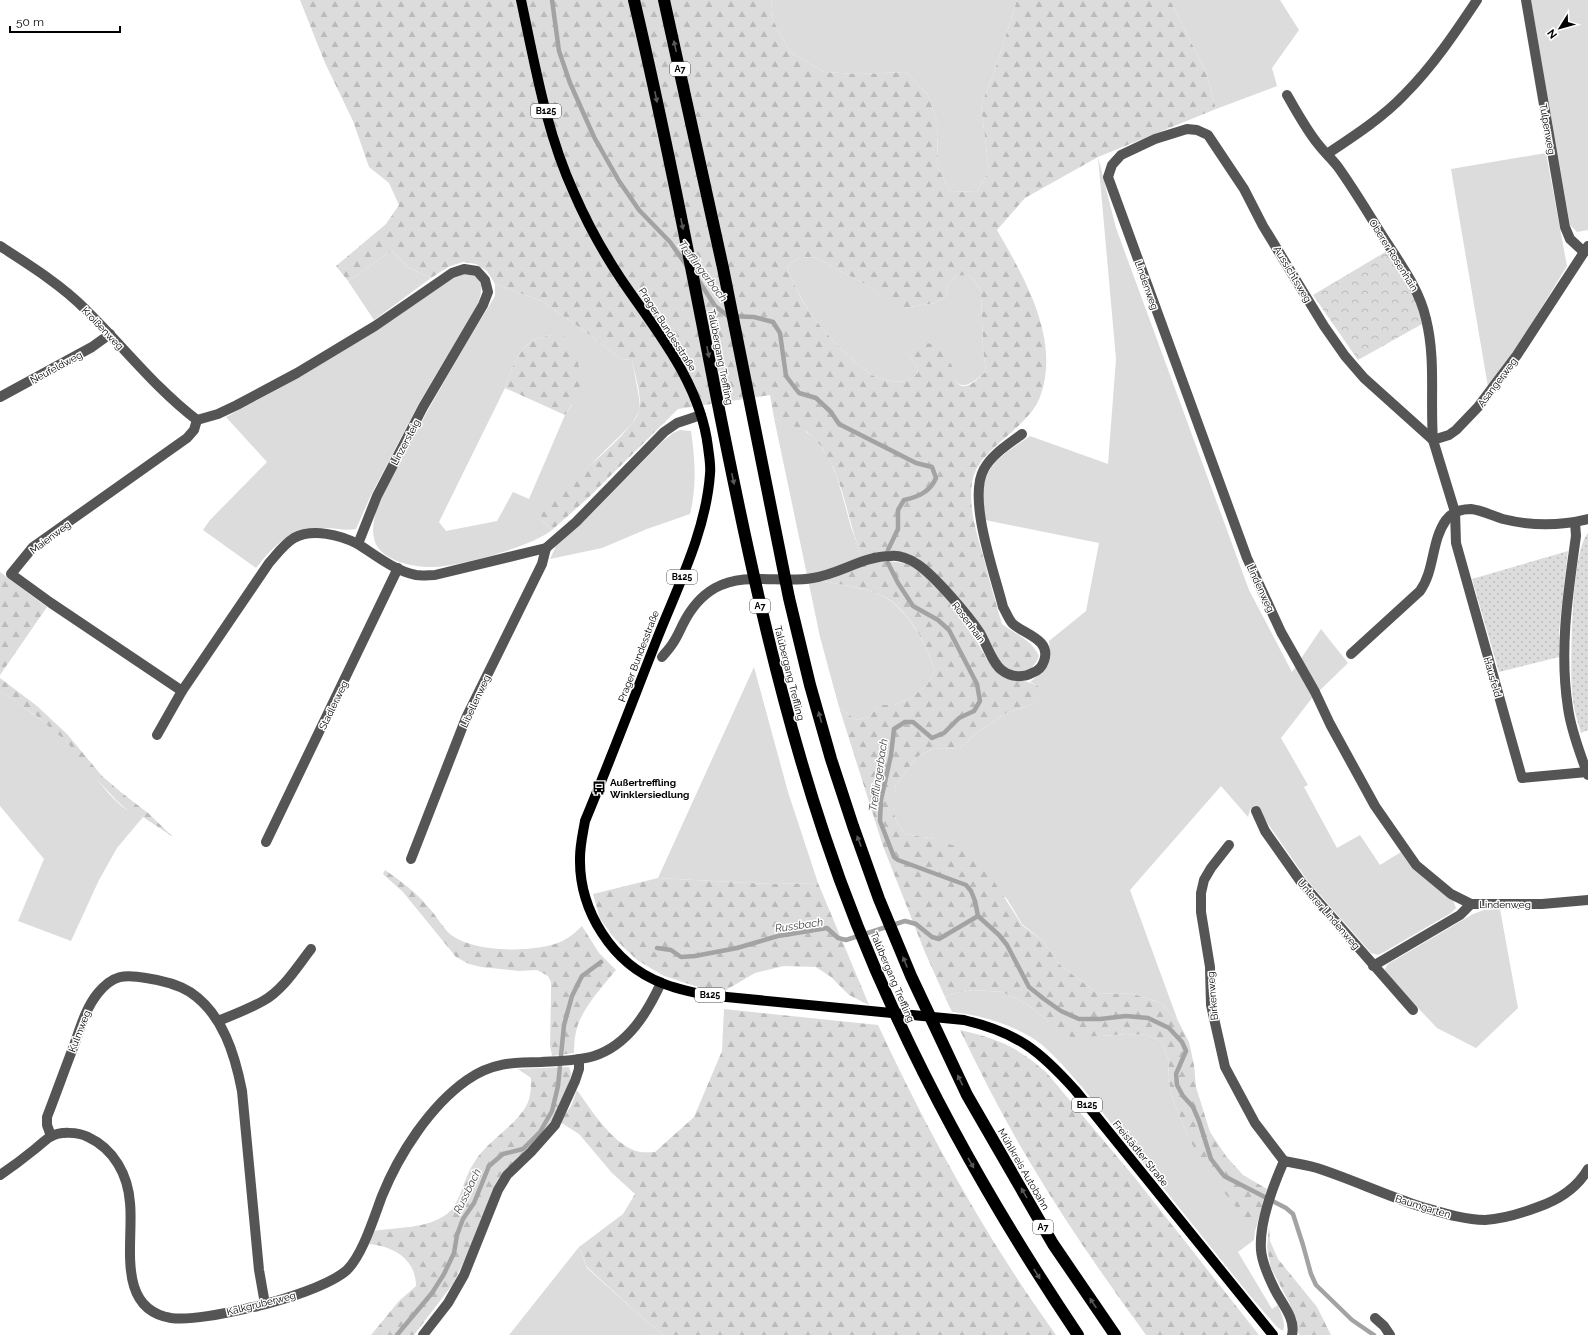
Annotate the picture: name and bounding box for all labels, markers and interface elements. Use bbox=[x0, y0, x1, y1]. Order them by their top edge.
scale bar bbox=[10, 8, 120, 34]
north arrow bbox=[1540, 8, 1580, 48]
text: 50 m bbox=[16, 15, 44, 29]
text: N bbox=[1545, 26, 1560, 41]
one-way arrow bbox=[671, 40, 677, 52]
road number: A7 bbox=[670, 62, 690, 76]
one-way arrow bbox=[653, 91, 659, 103]
street label: Tulpenweg bbox=[1538, 103, 1557, 155]
road number: B125 bbox=[531, 104, 561, 118]
street label: Oberer Rosenhain bbox=[1367, 217, 1420, 293]
one-way arrow bbox=[680, 218, 686, 230]
water label: Trefflingerbach bbox=[675, 238, 730, 305]
street label: Aussichtsweg bbox=[1271, 244, 1314, 304]
street label: Lindenweg bbox=[1133, 259, 1161, 311]
street label: Prager Bundesstraße bbox=[637, 286, 699, 373]
street label: Kroißenweg bbox=[80, 305, 126, 352]
street label: Talübergang Treffling bbox=[706, 308, 735, 406]
one-way arrow bbox=[705, 345, 711, 358]
street label: Neufeldweg bbox=[28, 349, 84, 386]
street label: Asangerweg bbox=[1475, 356, 1519, 409]
street label: Linzersteig bbox=[389, 417, 422, 467]
one-way arrow bbox=[731, 473, 737, 485]
street label: Maienweg bbox=[28, 519, 73, 556]
street label: Lindenweg bbox=[1245, 562, 1276, 614]
road number: B125 bbox=[667, 570, 697, 584]
road number: A7 bbox=[750, 599, 770, 613]
street label: Rosenhain bbox=[950, 600, 988, 645]
street label: Prager Bundesstraße bbox=[616, 609, 661, 703]
street label: Talübergang Treffling bbox=[772, 625, 807, 722]
street label: Hausfeld bbox=[1482, 656, 1504, 699]
street label: Libellenweg bbox=[458, 673, 493, 729]
street label: Stadlerweg bbox=[317, 679, 350, 731]
one-way arrow bbox=[816, 711, 822, 723]
water label: Trefflingerbach bbox=[866, 738, 891, 812]
place label: Außertreffling Winklersiedlung bbox=[610, 777, 689, 800]
bus stop icon: Außertreffling Winklersiedlung bbox=[591, 780, 607, 796]
one-way arrow bbox=[855, 835, 861, 847]
street label: Unterer Lindenweg bbox=[1295, 877, 1362, 952]
street label: Lindenweg bbox=[1479, 899, 1531, 910]
water label: Russbach bbox=[774, 916, 824, 935]
street label: Talübergang Treffling bbox=[868, 930, 917, 1024]
one-way arrow bbox=[902, 956, 908, 968]
street label: Birkenweg bbox=[1205, 971, 1220, 1021]
road number: B125 bbox=[695, 988, 725, 1002]
street label: Kulmweg bbox=[66, 1009, 92, 1054]
one-way arrow bbox=[957, 1074, 963, 1086]
road number: B125 bbox=[1072, 1098, 1102, 1112]
street label: Freistädter Straße bbox=[1111, 1118, 1171, 1188]
street label: Mühlkreis Autobahn bbox=[996, 1127, 1051, 1212]
one-way arrow bbox=[967, 1157, 974, 1169]
water label: Russbach bbox=[451, 1167, 484, 1216]
one-way arrow bbox=[1020, 1187, 1027, 1199]
street label: Baumgarten bbox=[1394, 1193, 1452, 1220]
road number: A7 bbox=[1033, 1220, 1053, 1234]
one-way arrow bbox=[1034, 1268, 1041, 1280]
street label: Kalkgruberweg bbox=[225, 1290, 297, 1317]
one-way arrow bbox=[1089, 1298, 1097, 1308]

